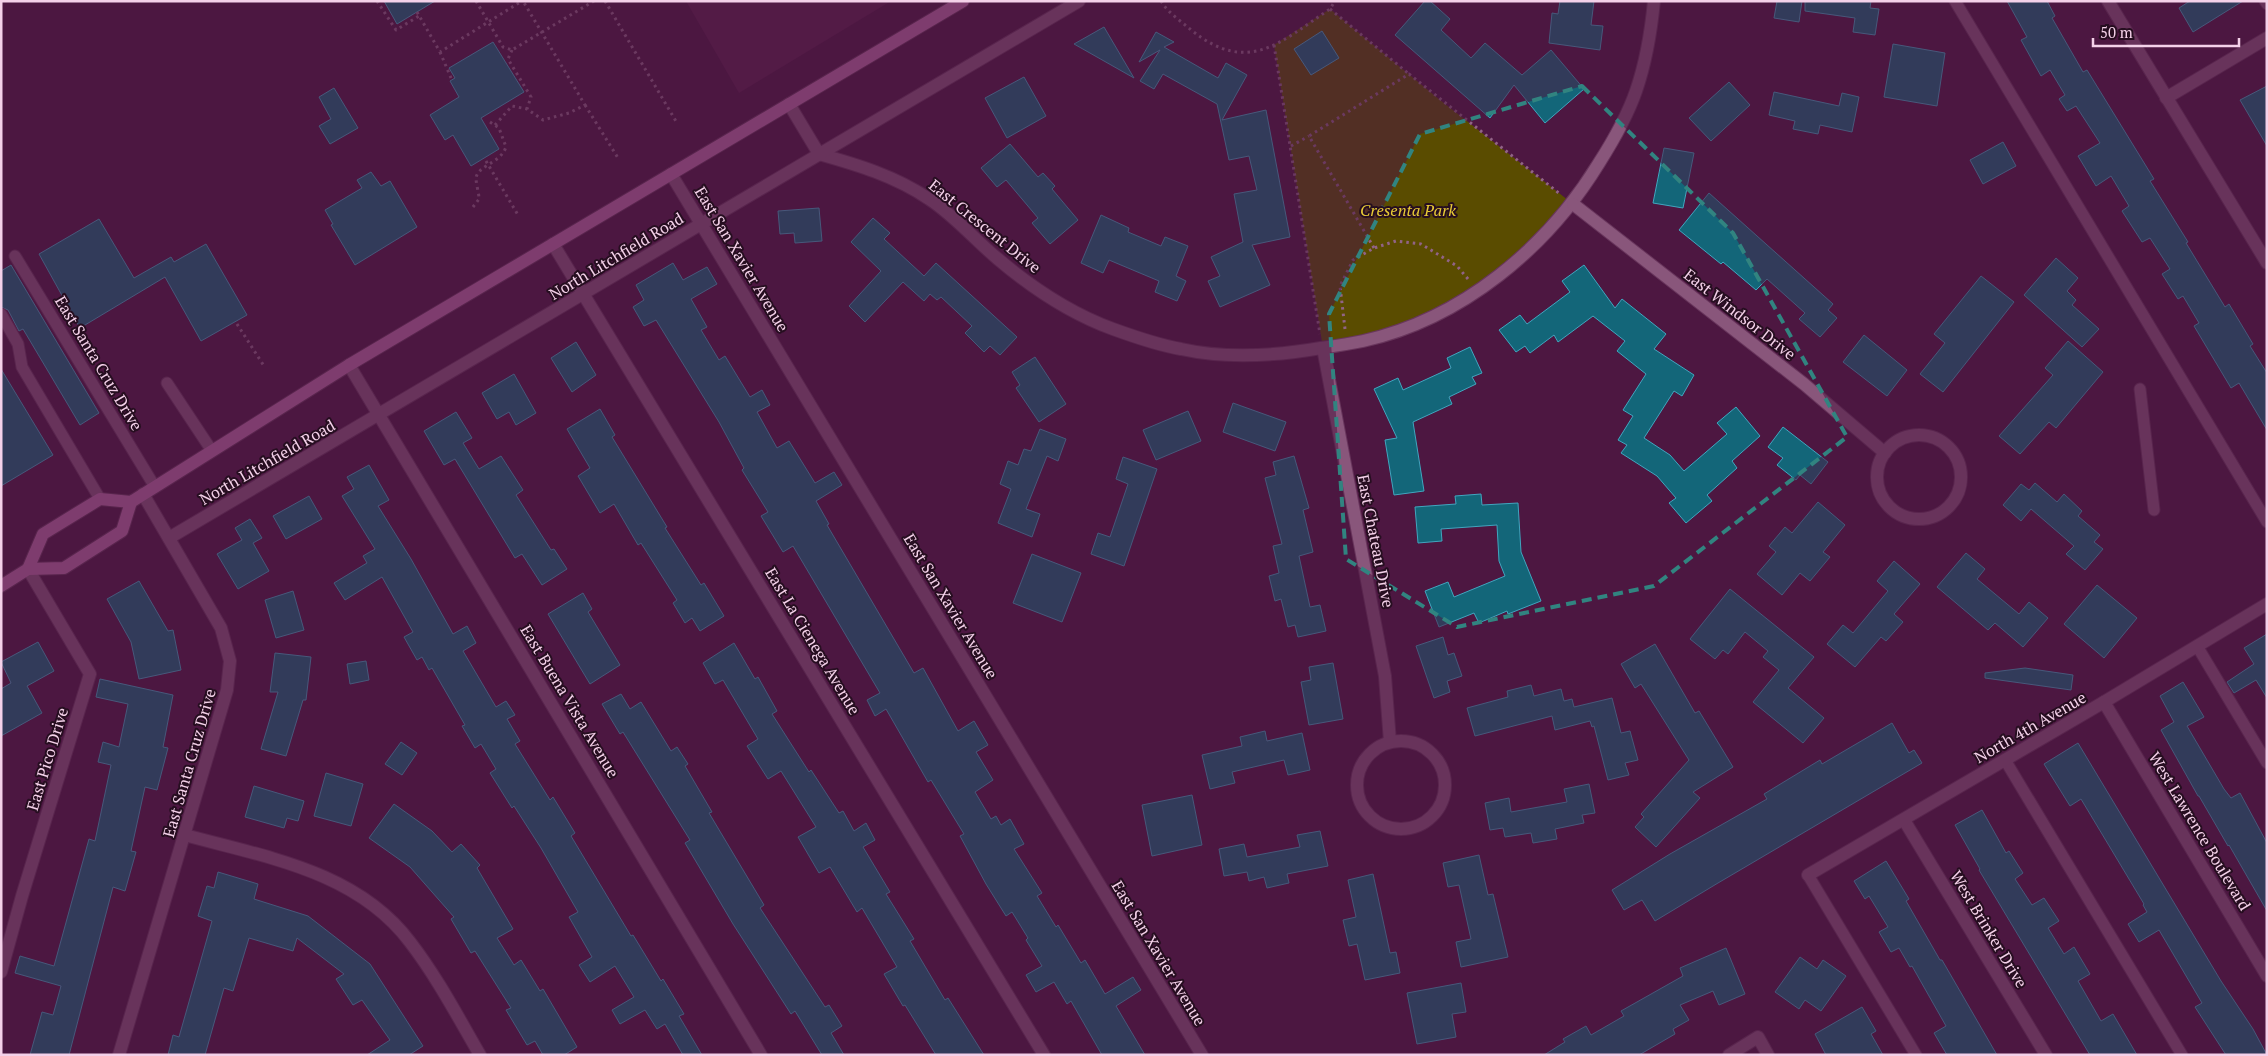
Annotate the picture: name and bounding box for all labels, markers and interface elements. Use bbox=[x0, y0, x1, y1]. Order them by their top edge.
scale bar bbox=[2093, 15, 2239, 47]
text: 50 m bbox=[2100, 22, 2133, 42]
street label: East Crescent Drive bbox=[924, 174, 1046, 278]
street label: East San Xavier Avenue bbox=[690, 182, 794, 336]
park label: Cresenta Park bbox=[1360, 199, 1456, 221]
street label: North Litchfield Road bbox=[545, 207, 687, 305]
street label: East Windsor Drive bbox=[1680, 263, 1800, 365]
street label: East Santa Cruz Drive bbox=[50, 291, 148, 435]
street label: North Litchfield Road bbox=[195, 414, 339, 510]
street label: East Chateau Drive bbox=[1352, 473, 1400, 609]
street label: East San Xavier Avenue bbox=[899, 529, 1003, 683]
street label: East La Cienega Avenue bbox=[760, 563, 866, 719]
street label: East Buena Vista Avenue bbox=[516, 620, 624, 782]
street label: East Santa Cruz Drive bbox=[157, 686, 221, 840]
street label: North 4th Avenue bbox=[1970, 686, 2090, 768]
street label: East Pico Drive bbox=[21, 705, 73, 813]
street label: West Lawrence Boulevard bbox=[2144, 747, 2256, 915]
street label: West Brinker Drive bbox=[1945, 866, 2033, 992]
street label: East San Xavier Avenue bbox=[1107, 876, 1211, 1030]

